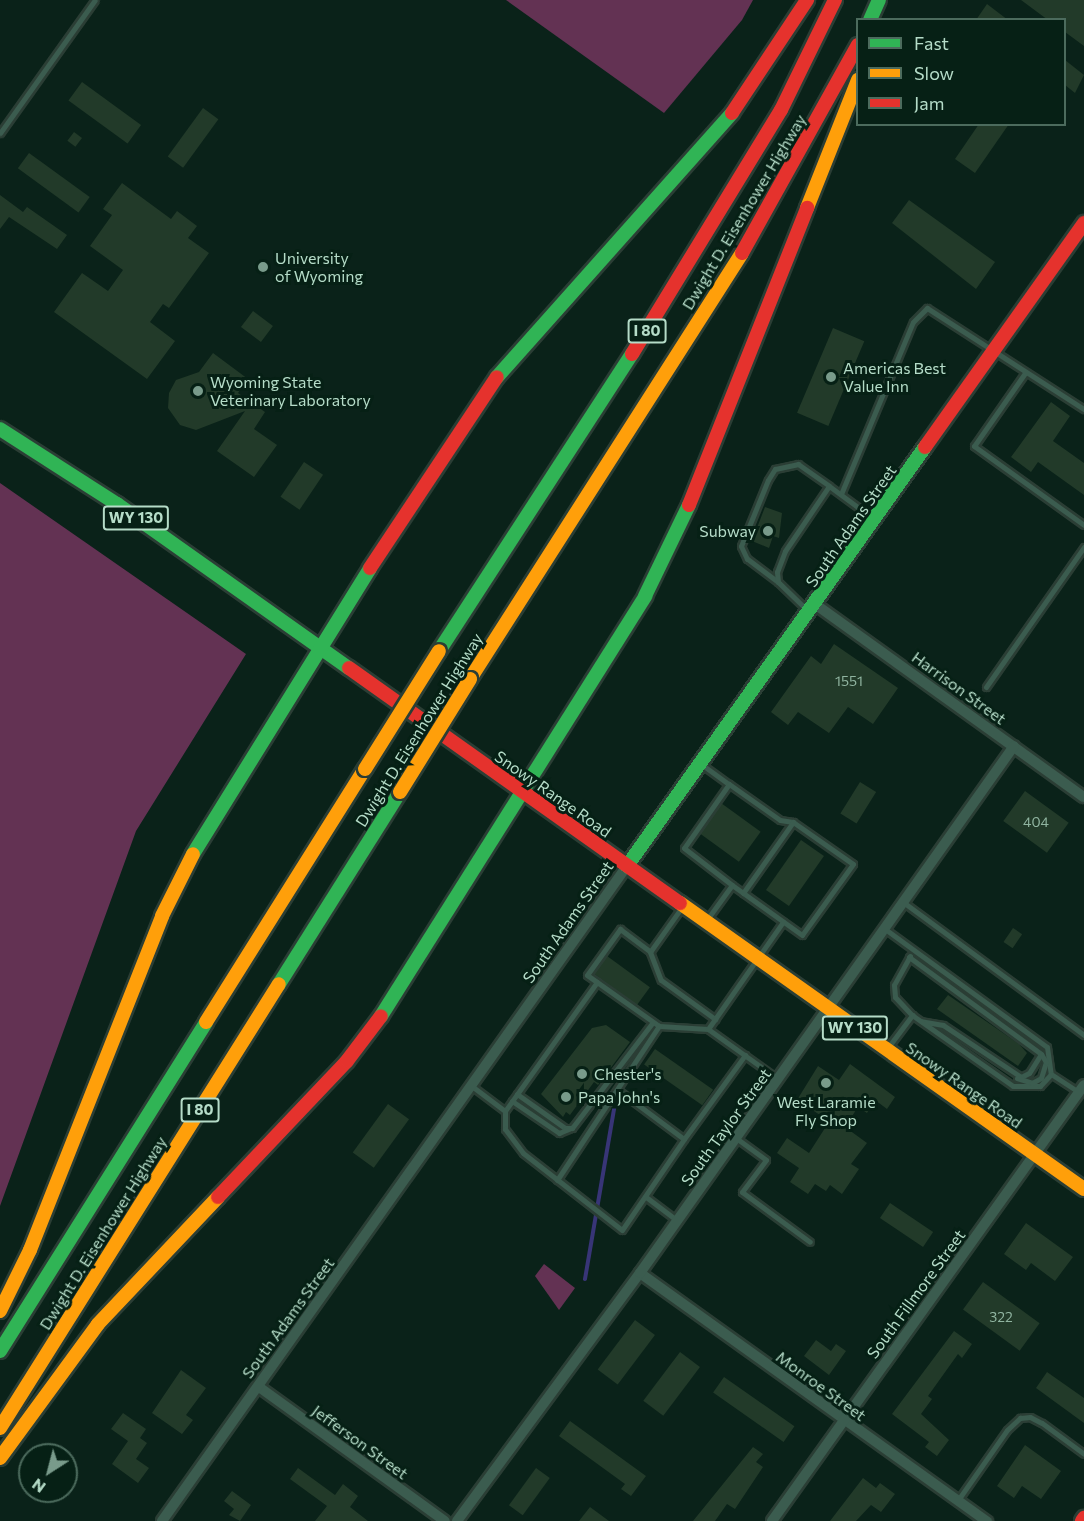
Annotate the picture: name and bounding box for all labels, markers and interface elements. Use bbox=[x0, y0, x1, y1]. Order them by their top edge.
legend bbox=[856, 18, 1066, 126]
text: Fast bbox=[914, 32, 949, 54]
text: Slow bbox=[914, 62, 954, 84]
text: Jam bbox=[914, 92, 944, 114]
street label: Dwight D. Eisenhower Highway bbox=[678, 111, 810, 313]
place label: University of Wyoming bbox=[275, 248, 363, 286]
marker: University of Wyoming bbox=[256, 260, 270, 274]
road number: I 80 bbox=[628, 319, 666, 343]
place label: Americas Best Value Inn bbox=[843, 358, 946, 396]
marker: Americas Best Value Inn bbox=[824, 370, 838, 384]
place label: Wyoming State Veterinary Laboratory bbox=[210, 372, 371, 410]
marker: Wyoming State Veterinary Laboratory bbox=[191, 384, 205, 398]
street label: South Adams Street bbox=[802, 461, 900, 591]
road number: WY 130 bbox=[102, 506, 170, 530]
place label: Subway bbox=[699, 521, 756, 541]
marker: Subway bbox=[761, 524, 775, 538]
street label: Dwight D. Eisenhower Highway bbox=[351, 630, 487, 830]
street label: Harrison Street bbox=[908, 647, 1010, 729]
house number: 1551 bbox=[835, 673, 863, 689]
street label: Snowy Range Road bbox=[491, 747, 615, 841]
house number: 404 bbox=[1023, 814, 1049, 830]
street label: South Adams Street bbox=[519, 857, 617, 987]
road number: WY 130 bbox=[820, 1016, 890, 1040]
street label: Snowy Range Road bbox=[902, 1038, 1026, 1132]
place label: Chester's bbox=[594, 1064, 662, 1084]
street label: South Taylor Street bbox=[677, 1065, 775, 1189]
marker: Chester's bbox=[575, 1067, 589, 1081]
marker: West Laramie Fly Shop bbox=[819, 1076, 833, 1090]
place label: Papa John's bbox=[578, 1087, 660, 1107]
marker: Papa John's bbox=[559, 1090, 573, 1104]
place label: West Laramie Fly Shop bbox=[776, 1092, 876, 1130]
road number: I 80 bbox=[180, 1098, 220, 1122]
street label: Dwight D. Eisenhower Highway bbox=[35, 1133, 171, 1333]
street label: South Fillmore Street bbox=[863, 1226, 969, 1362]
street label: South Adams Street bbox=[238, 1254, 338, 1382]
house number: 322 bbox=[989, 1309, 1013, 1325]
street label: Monroe Street bbox=[772, 1347, 870, 1425]
street label: Jefferson Street bbox=[308, 1401, 412, 1483]
north arrow bbox=[18, 1443, 78, 1503]
text: N bbox=[28, 1475, 49, 1498]

